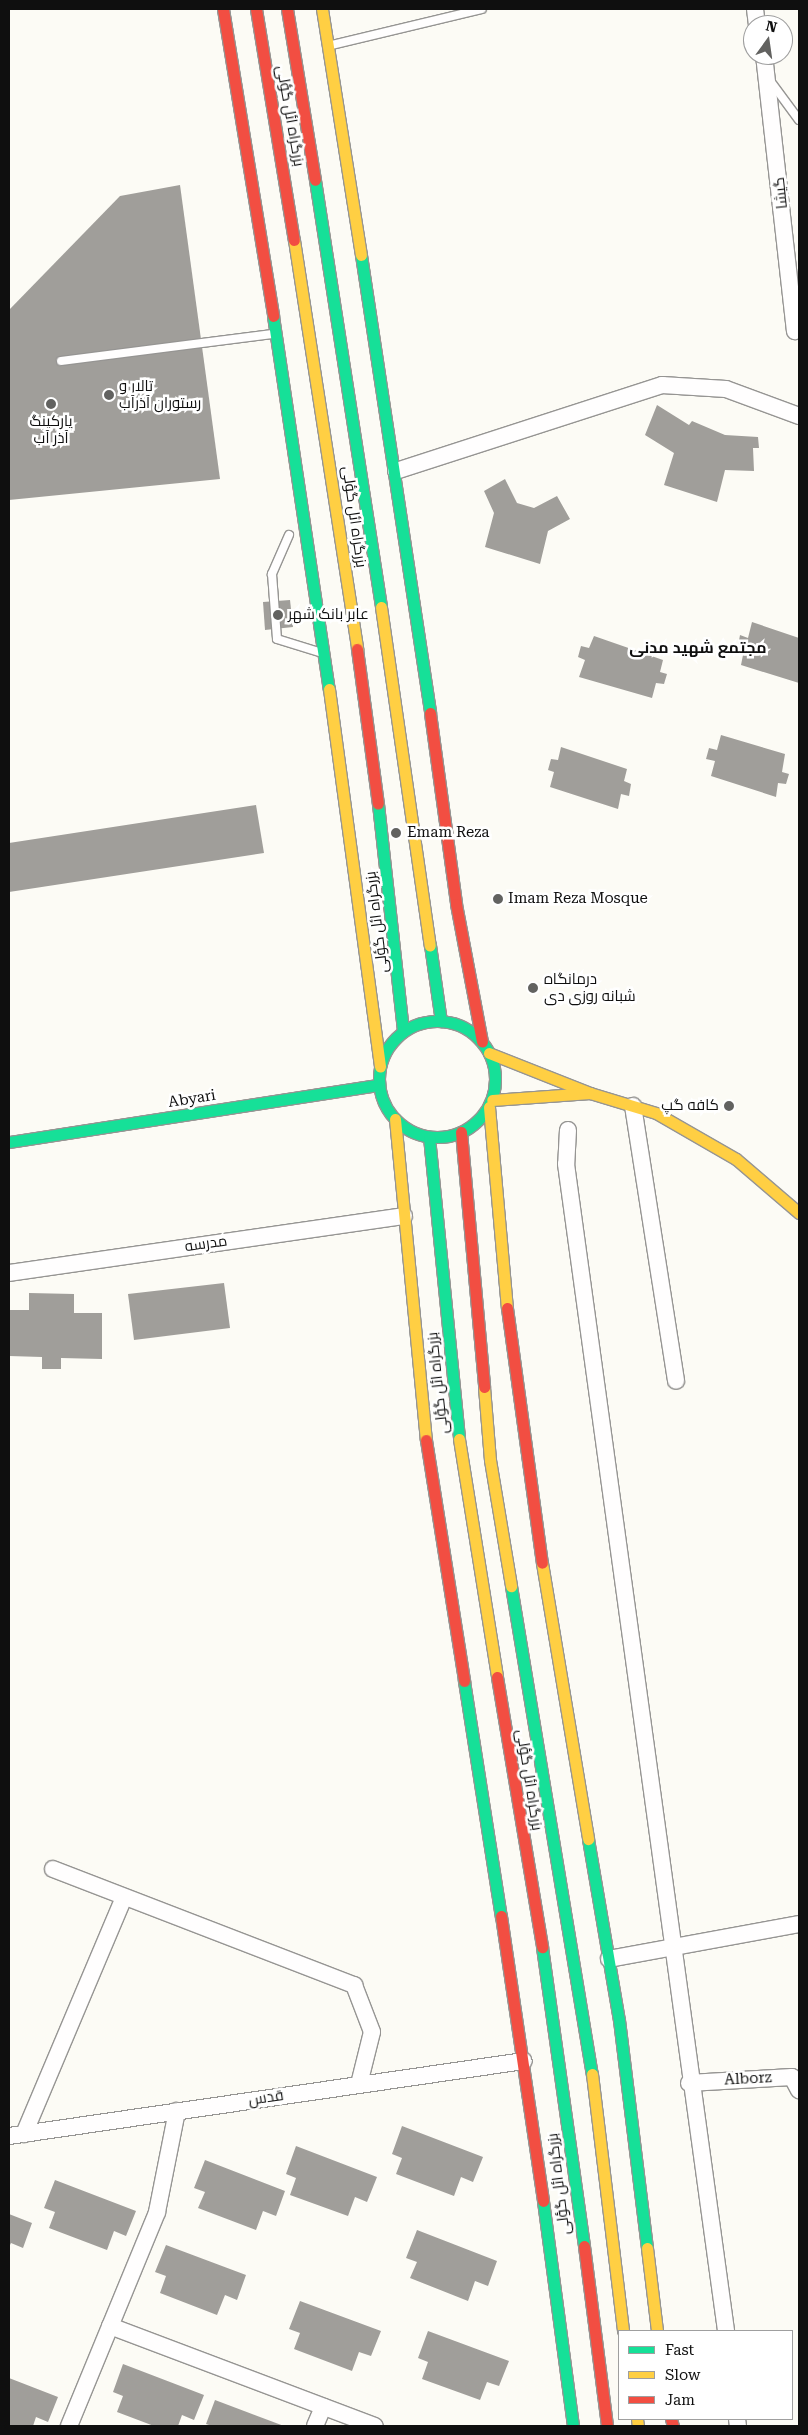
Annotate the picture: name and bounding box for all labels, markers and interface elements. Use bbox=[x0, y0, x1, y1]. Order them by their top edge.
north arrow bbox=[743, 15, 793, 65]
text: N bbox=[764, 17, 779, 35]
street label: بزرگراه ائل گؤلی bbox=[272, 64, 308, 168]
street label: گیشا bbox=[770, 176, 792, 210]
place label: تالار و رستوران آذرآب bbox=[119, 377, 201, 412]
marker: تالار و رستوران آذرآب bbox=[103, 389, 115, 401]
marker: پارکینگ آذر آب bbox=[45, 398, 57, 410]
place label: پارکینگ آذر آب bbox=[30, 412, 72, 447]
street label: بزرگراه ائل گؤلی bbox=[338, 465, 370, 569]
place label: عابر بانک شهر bbox=[288, 606, 369, 624]
marker: عابر بانک شهر bbox=[272, 609, 284, 621]
district label: مجتمع شهید مدنی bbox=[629, 638, 767, 658]
place label: Emam Reza bbox=[407, 824, 489, 842]
marker: Emam Reza bbox=[389, 826, 403, 840]
street label: بزرگراه ائل گؤلی bbox=[362, 870, 392, 974]
place label: Imam Reza Mosque bbox=[508, 890, 648, 908]
marker: Imam Reza Mosque bbox=[492, 893, 504, 905]
place label: درمانگاه شبانه روزی دی bbox=[544, 970, 636, 1005]
marker: درمانگاه شبانه روزی دی bbox=[526, 981, 540, 995]
street label: Abyari bbox=[167, 1086, 217, 1112]
place label: کافه گپ bbox=[661, 1097, 719, 1115]
marker: کافه گپ bbox=[723, 1100, 735, 1112]
street label: مدرسه bbox=[184, 1232, 228, 1256]
street label: بزرگراه ائل گؤلی bbox=[424, 1331, 452, 1435]
street label: بزرگراه ائل گؤلی bbox=[512, 1728, 546, 1832]
street label: Alborz bbox=[724, 2069, 772, 2089]
street label: قدس bbox=[247, 2087, 285, 2109]
street label: بزرگراه ائل گؤلی bbox=[544, 2132, 574, 2236]
legend bbox=[618, 2330, 793, 2420]
text: Fast bbox=[665, 2341, 694, 2359]
text: Slow bbox=[665, 2366, 700, 2384]
text: Jam bbox=[665, 2391, 695, 2409]

